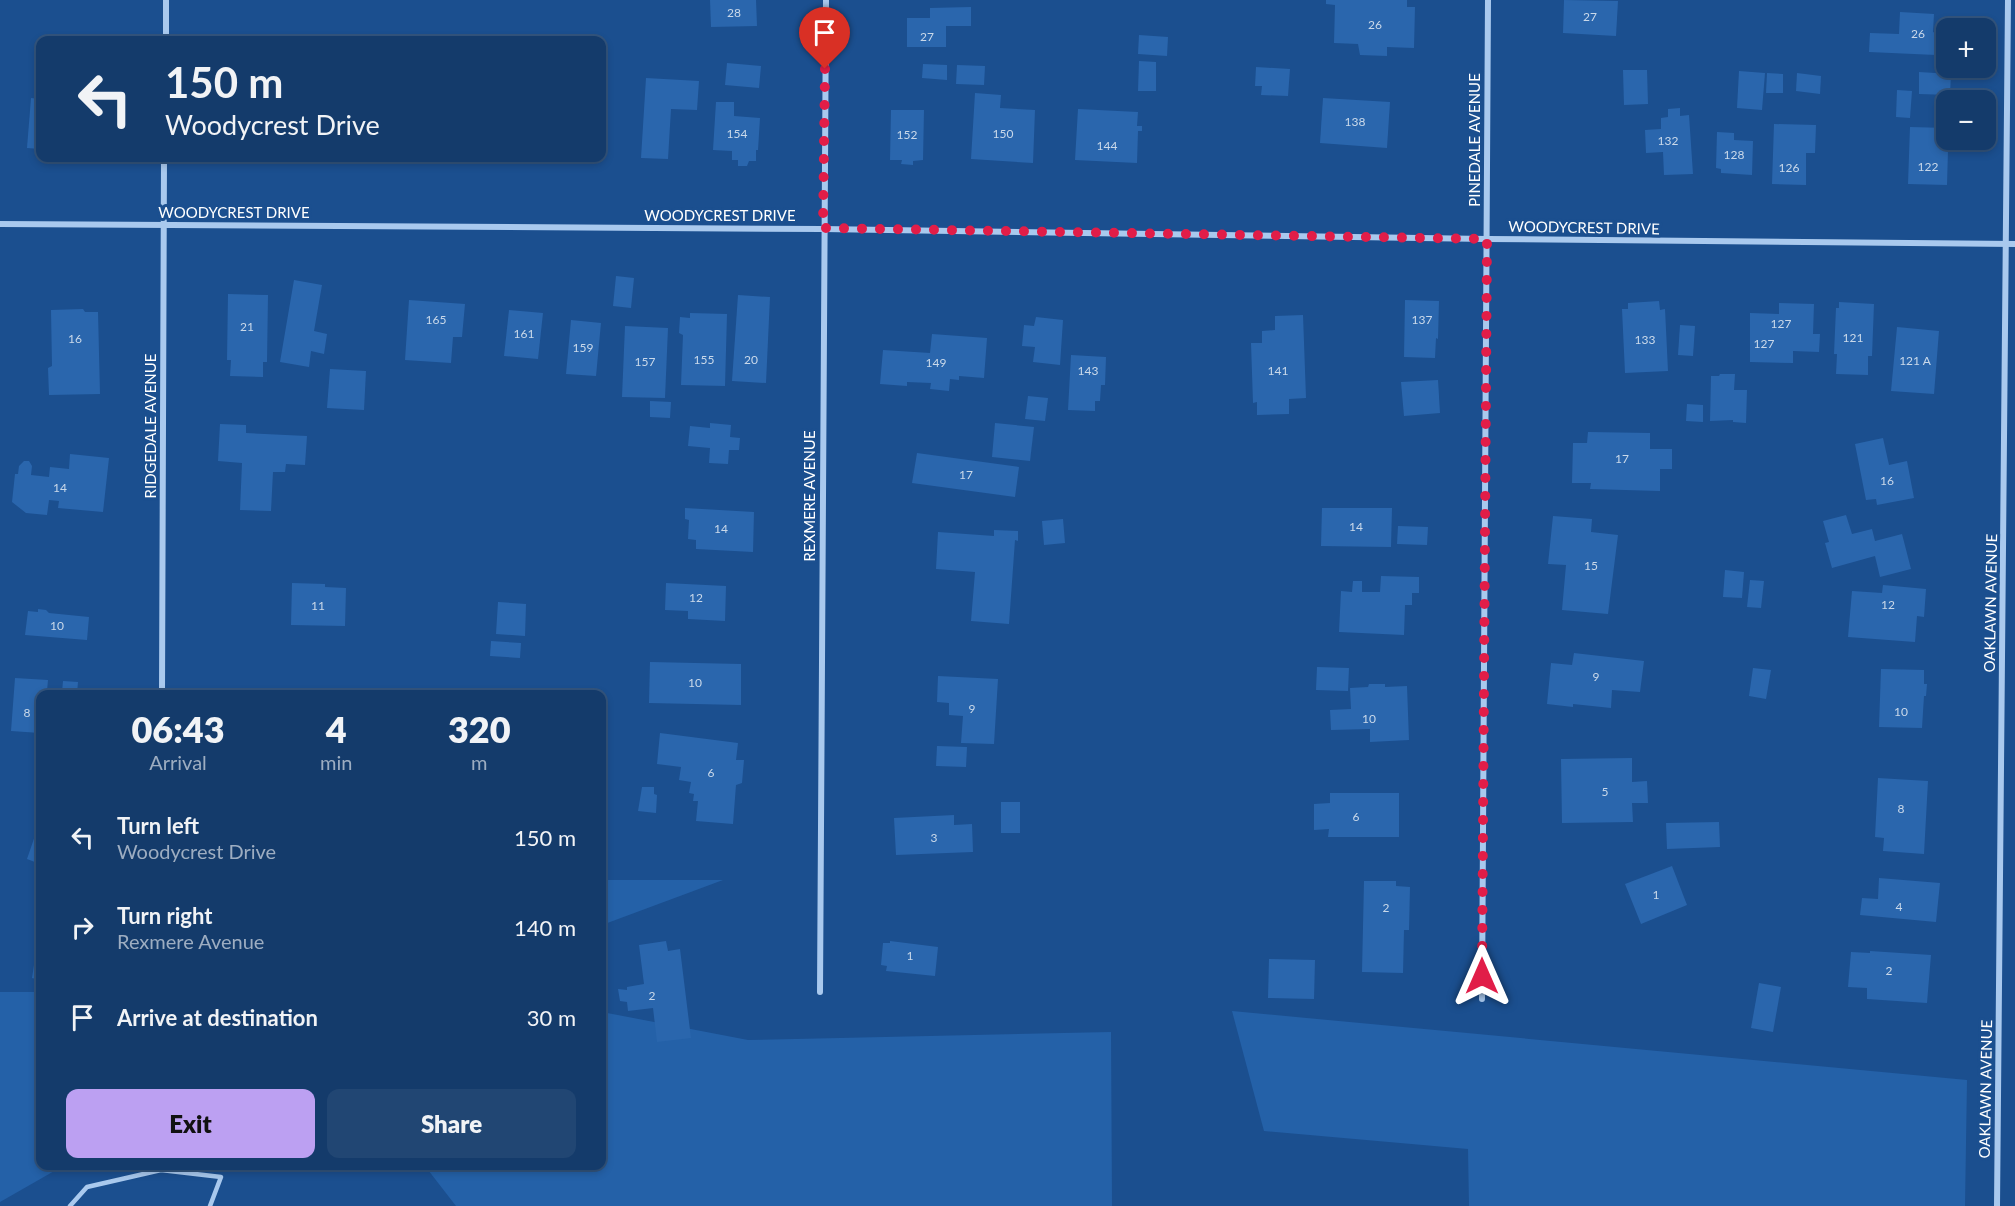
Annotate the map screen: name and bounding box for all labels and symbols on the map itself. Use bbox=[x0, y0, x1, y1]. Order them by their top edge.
house number: 28 bbox=[727, 5, 741, 20]
pin bbox=[799, 7, 850, 69]
house number: 27 bbox=[1583, 9, 1597, 24]
house number: 26 bbox=[1368, 17, 1382, 32]
house number: 26 bbox=[1911, 26, 1925, 41]
house number: 27 bbox=[920, 29, 934, 44]
street label: PINEDALE AVENUE bbox=[1465, 73, 1483, 207]
house number: 138 bbox=[1345, 114, 1365, 129]
house number: 154 bbox=[727, 126, 747, 141]
house number: 150 bbox=[993, 126, 1013, 141]
house number: 152 bbox=[897, 127, 917, 142]
house number: 132 bbox=[1658, 133, 1678, 148]
house number: 144 bbox=[1097, 138, 1117, 153]
house number: 128 bbox=[1724, 147, 1744, 162]
house number: 122 bbox=[1918, 159, 1938, 174]
house number: 126 bbox=[1779, 160, 1799, 175]
street label: WOODYCREST DRIVE bbox=[158, 203, 310, 221]
street label: WOODYCREST DRIVE bbox=[644, 206, 796, 224]
street label: WOODYCREST DRIVE bbox=[1508, 217, 1660, 237]
house number: 165 bbox=[426, 312, 446, 327]
house number: 137 bbox=[1412, 312, 1432, 327]
house number: 127 bbox=[1771, 316, 1791, 331]
house number: 21 bbox=[240, 319, 254, 334]
house number: 161 bbox=[514, 326, 534, 341]
house number: 121 bbox=[1843, 330, 1863, 345]
house number: 16 bbox=[68, 331, 82, 346]
house number: 133 bbox=[1635, 332, 1655, 347]
house number: 127 bbox=[1754, 336, 1774, 351]
house number: 159 bbox=[573, 340, 593, 355]
house number: 155 bbox=[694, 352, 714, 367]
house number: 20 bbox=[744, 352, 758, 367]
house number: 121 A bbox=[1899, 353, 1932, 368]
street label: RIDGEDALE AVENUE bbox=[141, 354, 159, 498]
house number: 157 bbox=[635, 354, 655, 369]
house number: 149 bbox=[926, 355, 946, 370]
house number: 143 bbox=[1078, 363, 1098, 378]
house number: 141 bbox=[1268, 363, 1288, 378]
street label: REXMERE AVENUE bbox=[800, 430, 818, 562]
house number: 17 bbox=[1615, 451, 1629, 466]
house number: 17 bbox=[959, 467, 973, 482]
house number: 16 bbox=[1880, 473, 1894, 488]
house number: 14 bbox=[53, 480, 67, 495]
house number: 14 bbox=[1349, 519, 1363, 534]
house number: 14 bbox=[714, 521, 728, 536]
street label: OAKLAWN AVENUE bbox=[1980, 534, 2000, 672]
house number: 15 bbox=[1584, 558, 1598, 573]
house number: 12 bbox=[689, 590, 703, 605]
house number: 12 bbox=[1881, 597, 1895, 612]
house number: 11 bbox=[311, 598, 325, 613]
house number: 10 bbox=[50, 618, 64, 633]
house number: 9 bbox=[1593, 669, 1600, 684]
house number: 10 bbox=[688, 675, 702, 690]
house number: 9 bbox=[969, 701, 976, 716]
house number: 10 bbox=[1894, 704, 1908, 719]
house number: 8 bbox=[24, 705, 31, 720]
house number: 10 bbox=[1362, 711, 1376, 726]
house number: 6 bbox=[708, 765, 715, 780]
house number: 5 bbox=[1602, 784, 1609, 799]
house number: 8 bbox=[1898, 801, 1905, 816]
house number: 6 bbox=[1353, 809, 1360, 824]
house number: 3 bbox=[931, 830, 938, 845]
house number: 1 bbox=[1653, 887, 1660, 902]
house number: 4 bbox=[1896, 899, 1903, 914]
house number: 2 bbox=[1383, 900, 1390, 915]
position arrow bbox=[1450, 944, 1514, 1008]
house number: 1 bbox=[907, 948, 914, 963]
house number: 2 bbox=[1886, 963, 1893, 978]
house number: 2 bbox=[649, 988, 656, 1003]
street label: OAKLAWN AVENUE bbox=[1975, 1020, 1995, 1158]

